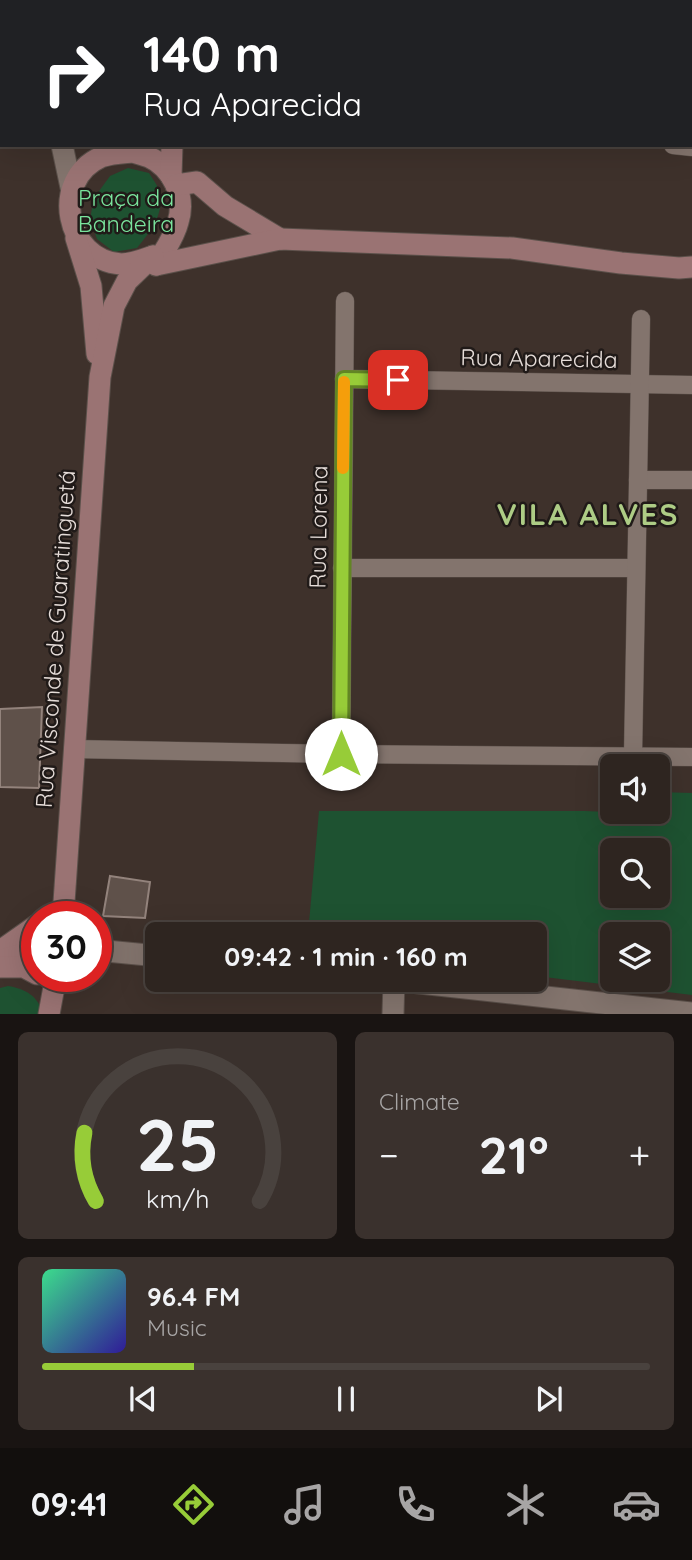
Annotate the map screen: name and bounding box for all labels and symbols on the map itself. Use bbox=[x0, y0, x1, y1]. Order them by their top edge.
park label: Praça da Bandeira bbox=[78, 183, 174, 238]
street label: Rua Aparecida bbox=[460, 342, 618, 374]
pin bbox=[368, 350, 428, 410]
street label: Rua Lorena bbox=[302, 465, 334, 589]
street label: Rua Visconde de Guaratinguetá bbox=[29, 469, 81, 809]
district label: VILA ALVES bbox=[497, 495, 679, 533]
position arrow bbox=[304, 717, 378, 791]
speed limit sign: 30 bbox=[21, 901, 112, 992]

